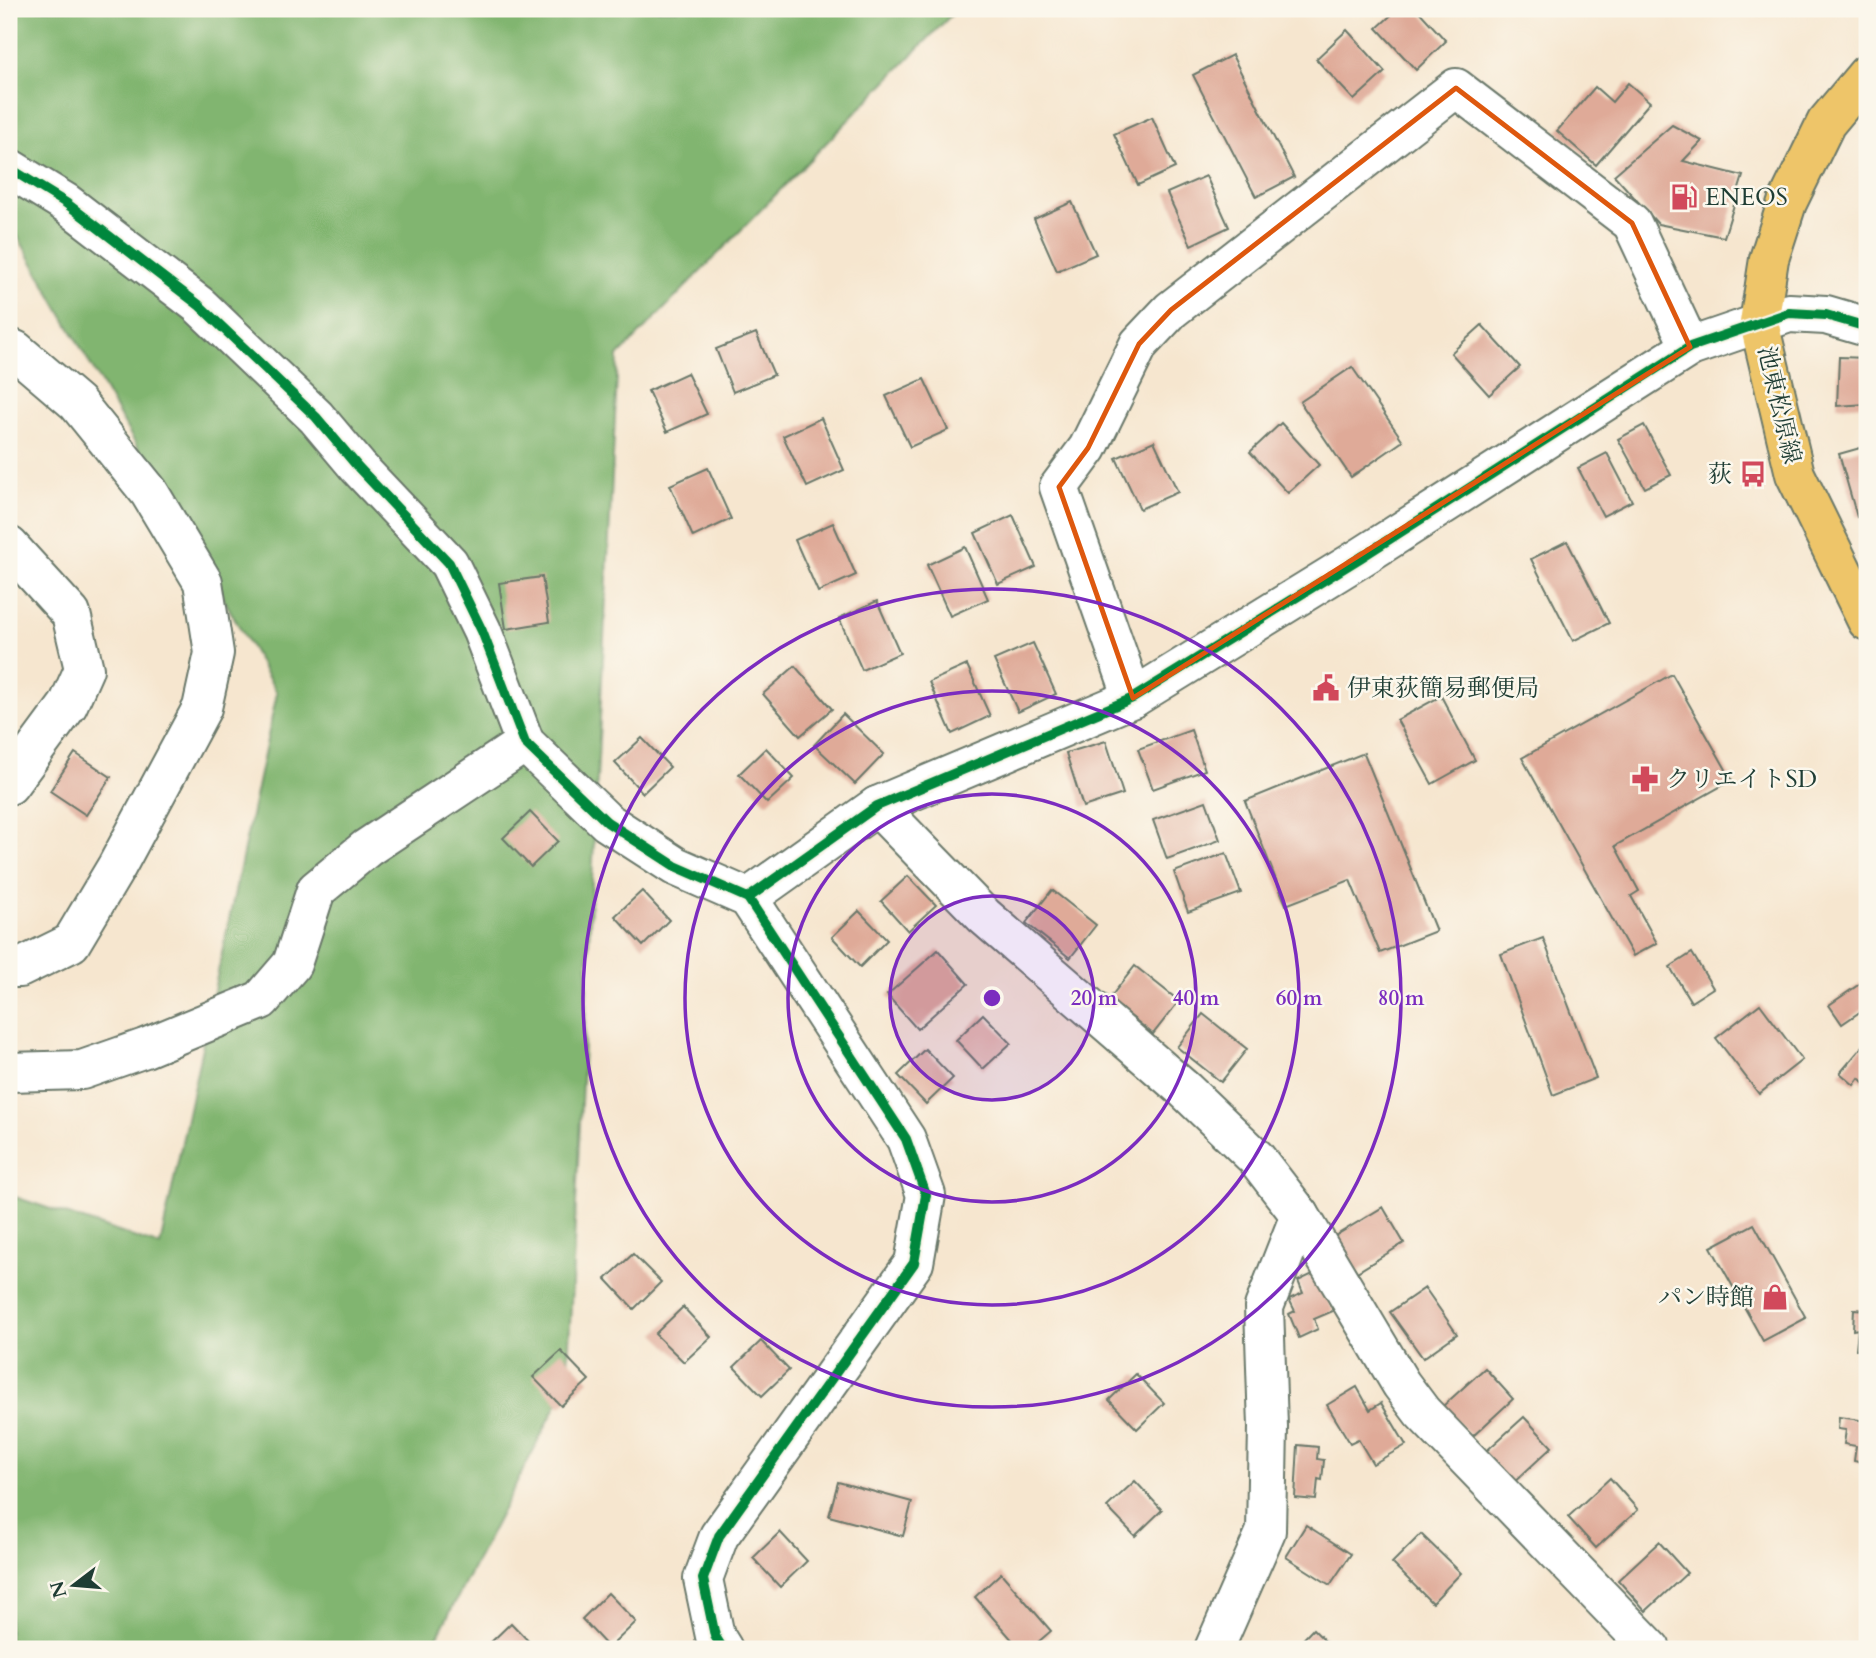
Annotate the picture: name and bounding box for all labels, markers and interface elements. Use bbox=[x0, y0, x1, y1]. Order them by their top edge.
place label: ENEOS bbox=[1705, 181, 1788, 214]
fuel station icon: ENEOS bbox=[1669, 182, 1699, 212]
street label: 池東松原線 bbox=[1749, 343, 1809, 467]
place label: 荻 bbox=[1708, 458, 1732, 491]
bus stop icon: 荻 bbox=[1738, 459, 1768, 489]
place label: 伊東荻簡易郵便局 bbox=[1347, 672, 1539, 705]
public building icon: 伊東荻簡易郵便局 bbox=[1311, 673, 1341, 703]
place label: クリエイトSD bbox=[1666, 763, 1817, 796]
pharmacy icon: クリエイトSD bbox=[1630, 764, 1660, 794]
text: 20 m bbox=[1071, 984, 1118, 1013]
text: 40 m bbox=[1173, 984, 1220, 1013]
text: 60 m bbox=[1276, 984, 1323, 1013]
text: 80 m bbox=[1378, 984, 1425, 1013]
centre of rings bbox=[980, 986, 1004, 1010]
place label: パン時館 bbox=[1658, 1281, 1754, 1314]
shop icon: パン時館 bbox=[1760, 1282, 1790, 1312]
north arrow bbox=[38, 1550, 108, 1620]
text: N bbox=[44, 1577, 73, 1601]

